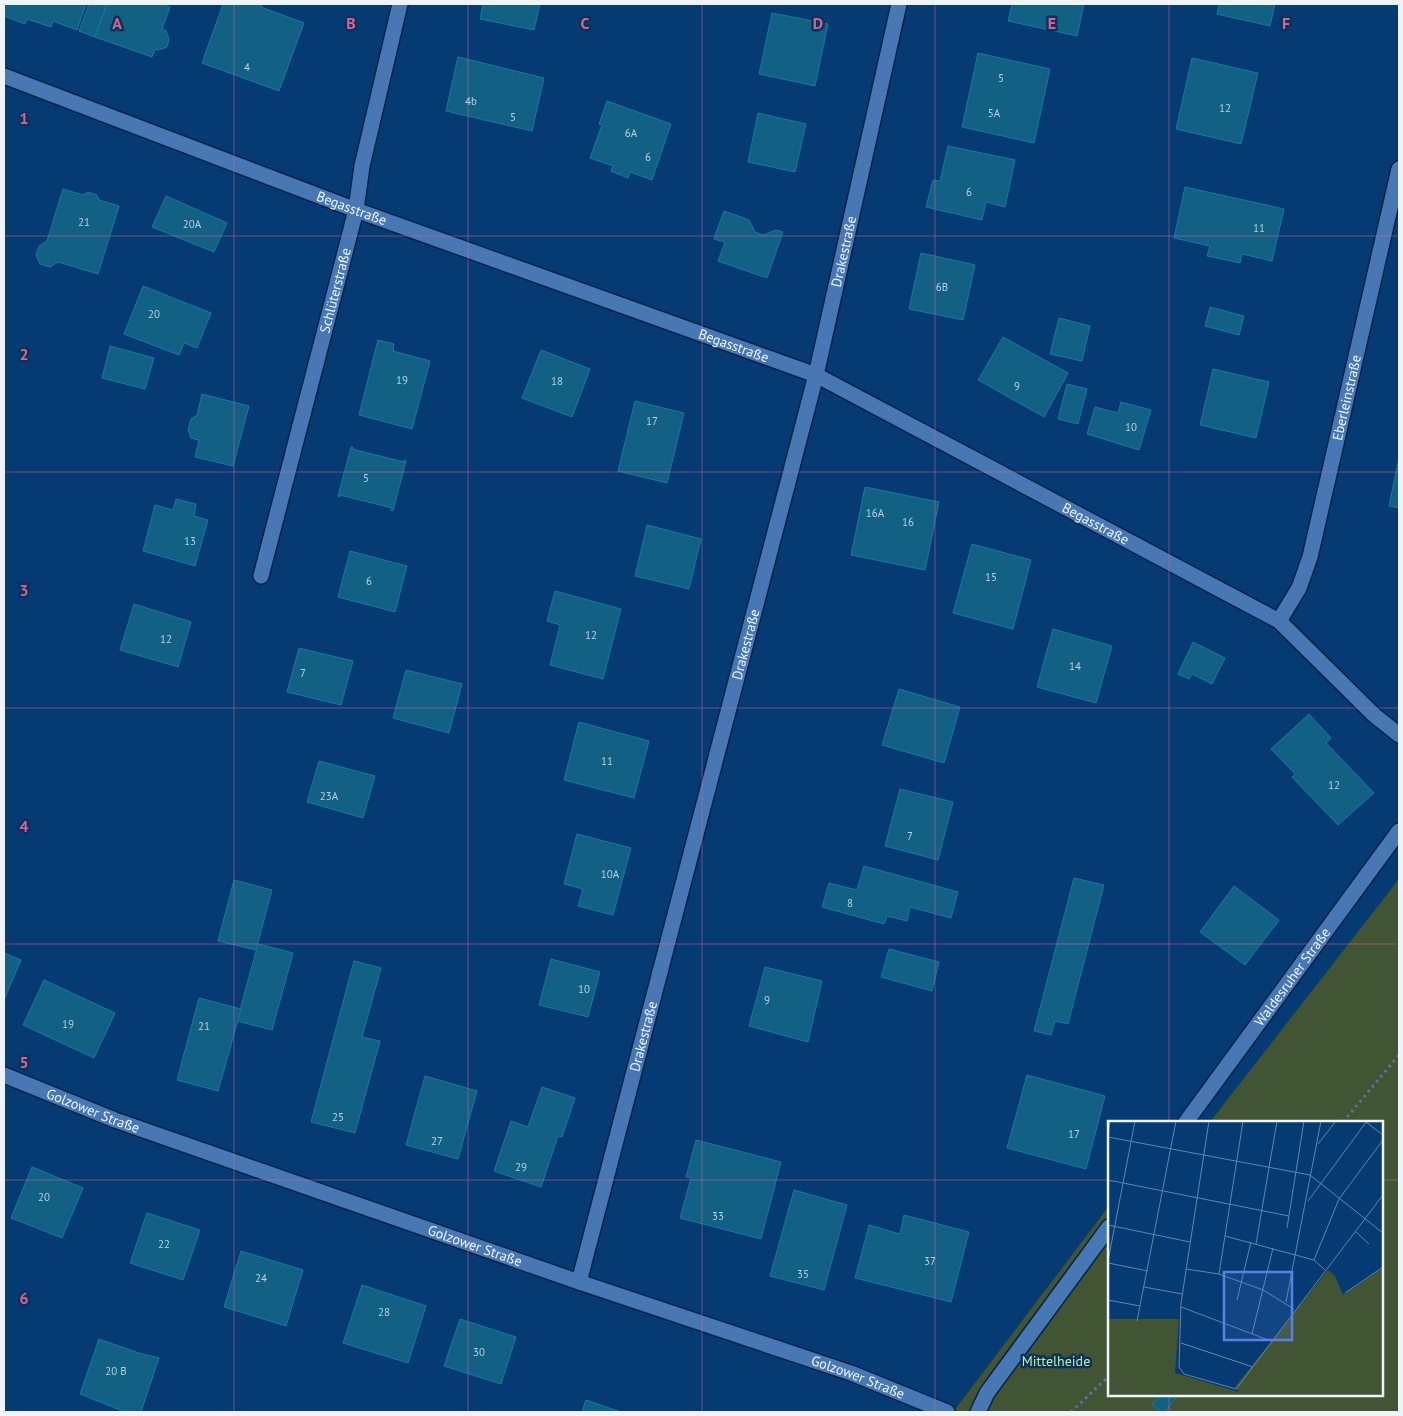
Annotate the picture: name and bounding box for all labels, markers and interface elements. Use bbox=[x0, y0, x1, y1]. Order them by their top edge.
text: A bbox=[112, 13, 122, 33]
text: B bbox=[346, 13, 356, 33]
text: C bbox=[581, 13, 590, 33]
text: D bbox=[813, 13, 823, 33]
text: E bbox=[1048, 13, 1056, 33]
text: F bbox=[1282, 13, 1290, 33]
house number: 4 bbox=[244, 60, 250, 74]
house number: 5 bbox=[998, 71, 1004, 85]
house number: 4b bbox=[465, 94, 477, 108]
house number: 12 bbox=[1219, 101, 1231, 115]
house number: 5A bbox=[988, 106, 1001, 120]
text: 1 bbox=[19, 108, 29, 128]
house number: 5 bbox=[510, 110, 516, 124]
house number: 6A bbox=[625, 126, 638, 140]
house number: 6 bbox=[645, 150, 651, 164]
house number: 6 bbox=[966, 185, 972, 199]
street label: Begasstraße bbox=[314, 187, 389, 229]
street label: Drakestraße bbox=[827, 214, 860, 289]
house number: 21 bbox=[78, 215, 90, 229]
house number: 20A bbox=[183, 217, 202, 231]
house number: 11 bbox=[1253, 221, 1265, 235]
street label: Schlüterstraße bbox=[315, 246, 355, 335]
house number: 6B bbox=[936, 280, 948, 294]
house number: 20 bbox=[148, 307, 160, 321]
street label: Begasstraße bbox=[696, 325, 771, 366]
text: 2 bbox=[19, 344, 29, 364]
street label: Eberleinstraße bbox=[1328, 353, 1365, 442]
house number: 19 bbox=[396, 373, 408, 387]
house number: 18 bbox=[551, 374, 563, 388]
house number: 9 bbox=[1014, 379, 1020, 393]
house number: 17 bbox=[646, 414, 658, 428]
house number: 10 bbox=[1125, 420, 1137, 434]
house number: 5 bbox=[363, 471, 369, 485]
street label: Begasstraße bbox=[1059, 498, 1132, 549]
house number: 16A bbox=[866, 506, 885, 520]
house number: 16 bbox=[902, 515, 914, 529]
house number: 13 bbox=[184, 534, 196, 548]
house number: 15 bbox=[985, 570, 997, 584]
house number: 6 bbox=[366, 574, 372, 588]
text: 3 bbox=[19, 580, 29, 600]
street label: Drakestraße bbox=[728, 607, 763, 682]
house number: 12 bbox=[585, 628, 597, 642]
house number: 12 bbox=[160, 632, 172, 646]
house number: 14 bbox=[1069, 659, 1081, 673]
house number: 7 bbox=[300, 666, 306, 680]
house number: 11 bbox=[601, 754, 613, 768]
house number: 12 bbox=[1328, 778, 1340, 792]
house number: 23A bbox=[320, 789, 339, 803]
text: 4 bbox=[19, 816, 29, 836]
house number: 7 bbox=[907, 829, 913, 843]
house number: 10A bbox=[601, 867, 620, 881]
house number: 8 bbox=[847, 896, 853, 910]
street label: Waldesruher Straße bbox=[1250, 924, 1334, 1030]
house number: 10 bbox=[578, 982, 590, 996]
house number: 9 bbox=[764, 993, 770, 1007]
street label: Drakestraße bbox=[625, 999, 661, 1074]
house number: 19 bbox=[62, 1017, 74, 1031]
house number: 21 bbox=[198, 1019, 210, 1033]
text: 5 bbox=[19, 1052, 29, 1072]
street label: Golzower Straße bbox=[44, 1084, 142, 1137]
house number: 25 bbox=[332, 1110, 344, 1124]
inset map bbox=[1108, 1121, 1383, 1396]
house number: 17 bbox=[1068, 1127, 1080, 1141]
house number: 27 bbox=[431, 1134, 443, 1148]
house number: 29 bbox=[515, 1160, 527, 1174]
house number: 20 bbox=[38, 1190, 50, 1204]
house number: 33 bbox=[712, 1209, 724, 1223]
street label: Golzower Straße bbox=[425, 1221, 524, 1270]
house number: 22 bbox=[158, 1237, 170, 1251]
house number: 37 bbox=[924, 1254, 936, 1268]
house number: 35 bbox=[797, 1267, 809, 1281]
house number: 24 bbox=[255, 1271, 267, 1285]
text: 6 bbox=[19, 1288, 29, 1308]
house number: 28 bbox=[378, 1305, 390, 1319]
house number: 30 bbox=[473, 1345, 485, 1359]
street label: Golzower Straße bbox=[809, 1351, 907, 1403]
park label: Mittelheide bbox=[1022, 1352, 1090, 1370]
house number: 20 B bbox=[105, 1364, 127, 1378]

